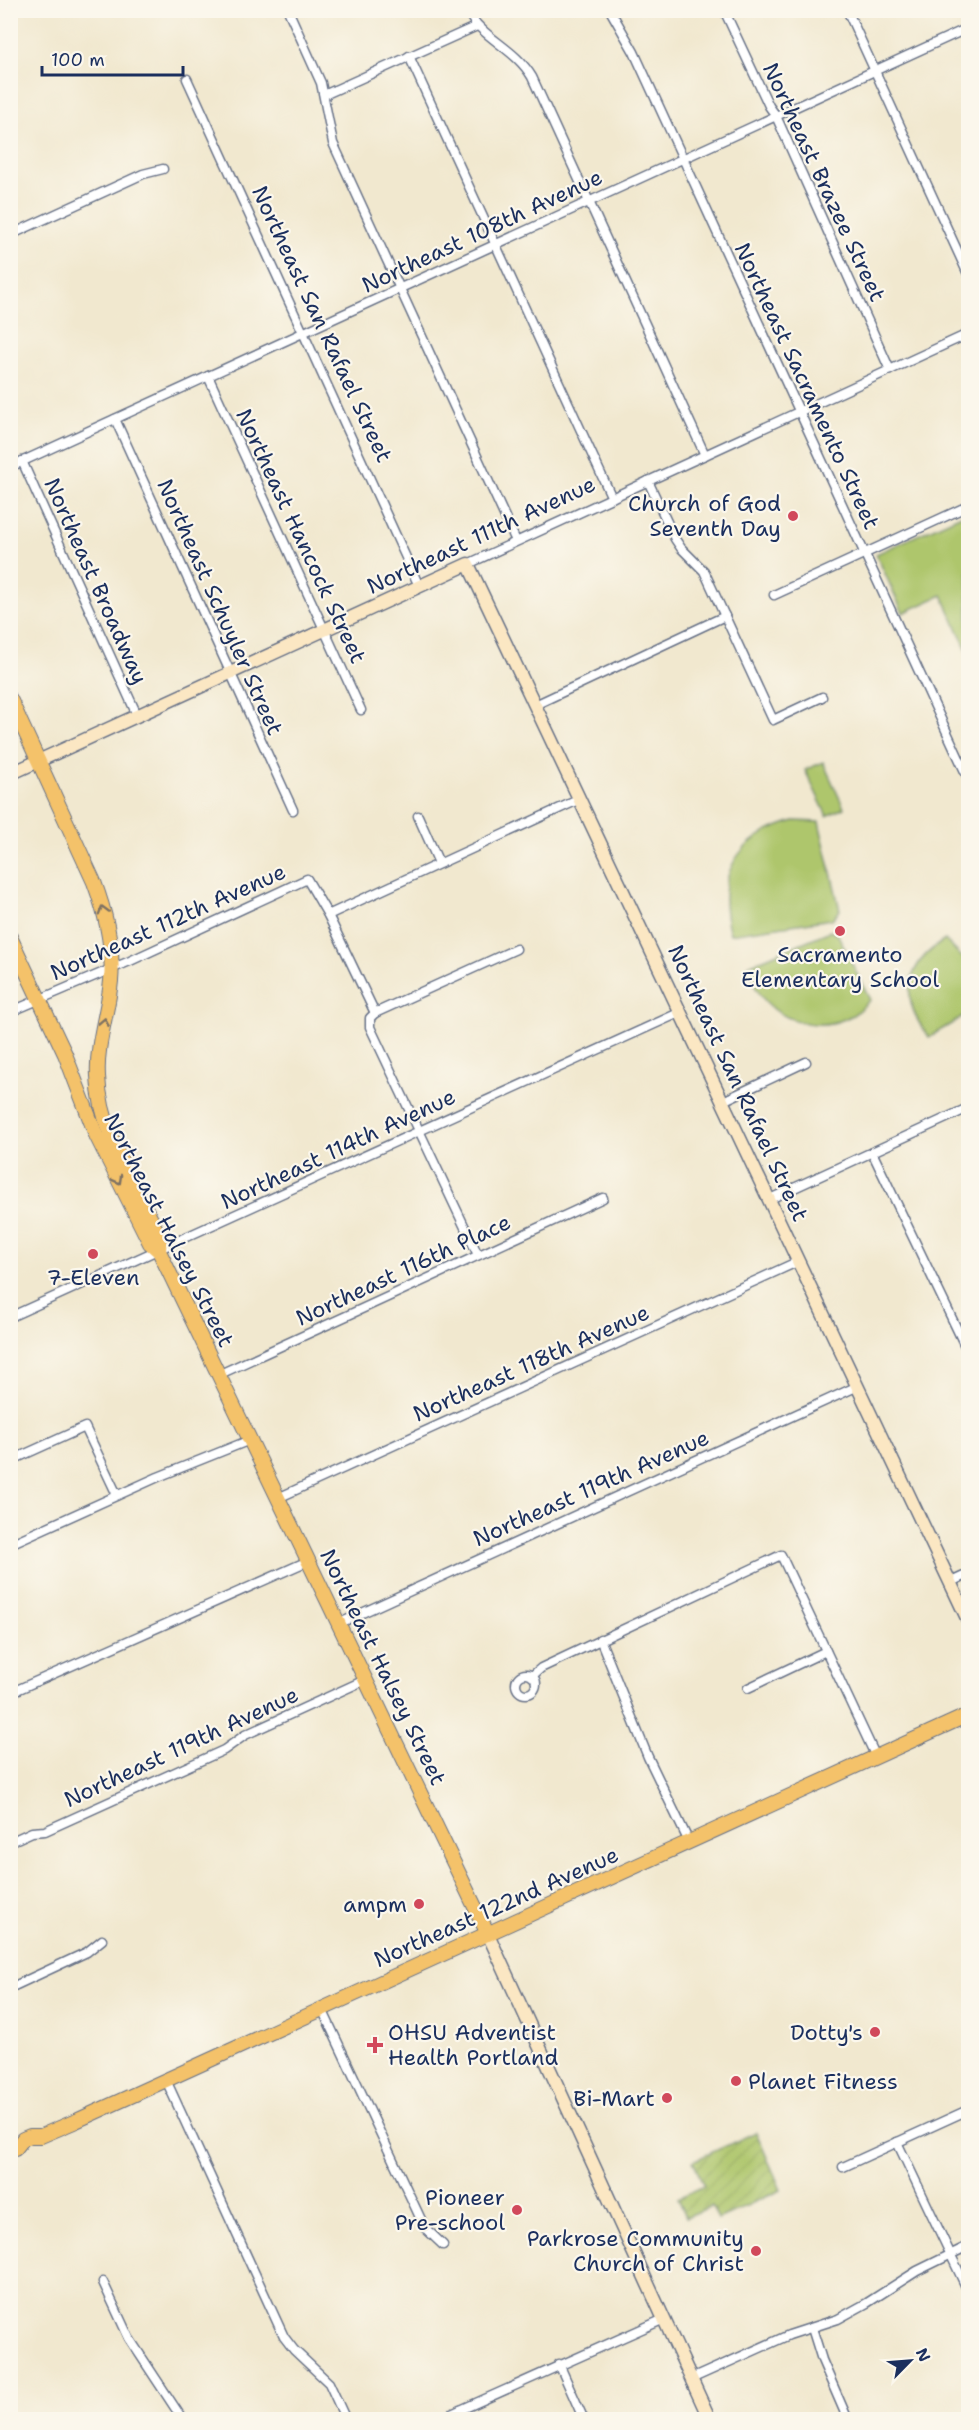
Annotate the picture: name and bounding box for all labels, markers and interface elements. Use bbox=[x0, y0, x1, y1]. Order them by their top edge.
scale bar bbox=[42, 39, 183, 77]
text: 100 m bbox=[51, 48, 105, 72]
street label: Northeast Brazee Street bbox=[756, 58, 892, 306]
street label: Northeast 108th Avenue bbox=[357, 162, 607, 300]
street label: Northeast San Rafael Street bbox=[245, 181, 399, 467]
street label: Northeast Sacramento Street bbox=[728, 238, 886, 534]
street label: Northeast Hancock Street bbox=[229, 404, 373, 668]
street label: Northeast 111th Avenue bbox=[362, 469, 600, 601]
street label: Northeast Broadway bbox=[37, 473, 155, 689]
street label: Northeast Schuyler Street bbox=[150, 474, 290, 740]
place label: Church of God Seventh Day bbox=[628, 489, 781, 543]
marker: Church of God Seventh Day bbox=[786, 509, 800, 523]
street label: Northeast 112th Avenue bbox=[46, 857, 290, 987]
one-way arrow bbox=[98, 905, 111, 915]
marker: Sacramento Elementary School bbox=[833, 924, 847, 938]
street label: Northeast San Rafael Street bbox=[661, 940, 815, 1226]
place label: Sacramento Elementary School bbox=[741, 940, 939, 994]
one-way arrow bbox=[97, 1017, 110, 1027]
street label: Northeast 114th Avenue bbox=[216, 1082, 460, 1216]
street label: Northeast Halsey Street bbox=[97, 1108, 241, 1352]
one-way arrow bbox=[111, 1173, 122, 1184]
street label: Northeast 116th Place bbox=[291, 1207, 515, 1333]
marker: 7-Eleven bbox=[86, 1247, 100, 1261]
place label: 7-Eleven bbox=[47, 1263, 139, 1292]
street label: Northeast 118th Avenue bbox=[408, 1298, 654, 1428]
street label: Northeast 119th Avenue bbox=[468, 1423, 714, 1553]
street label: Northeast Halsey Street bbox=[313, 1544, 453, 1790]
street label: Northeast 119th Avenue bbox=[59, 1680, 303, 1814]
street label: Northeast 122nd Avenue bbox=[369, 1840, 623, 1974]
place label: ampm bbox=[343, 1890, 407, 1919]
marker: ampm bbox=[412, 1897, 426, 1911]
place label: OHSU Adventist Health Portland bbox=[388, 2018, 558, 2072]
place label: Dotty's bbox=[790, 2018, 863, 2047]
marker: Dotty's bbox=[868, 2025, 882, 2039]
marker: OHSU Adventist Health Portland bbox=[366, 2036, 384, 2054]
place label: Planet Fitness bbox=[748, 2067, 898, 2096]
marker: Planet Fitness bbox=[729, 2074, 743, 2088]
place label: Bi-Mart bbox=[573, 2084, 655, 2113]
marker: Bi-Mart bbox=[660, 2091, 674, 2105]
place label: Pioneer Pre-school bbox=[395, 2183, 505, 2237]
marker: Pioneer Pre-school bbox=[510, 2203, 524, 2217]
place label: Parkrose Community Church of Christ bbox=[527, 2224, 744, 2278]
marker: Parkrose Community Church of Christ bbox=[749, 2244, 763, 2258]
north arrow bbox=[880, 2331, 940, 2391]
text: N bbox=[911, 2345, 935, 2365]

